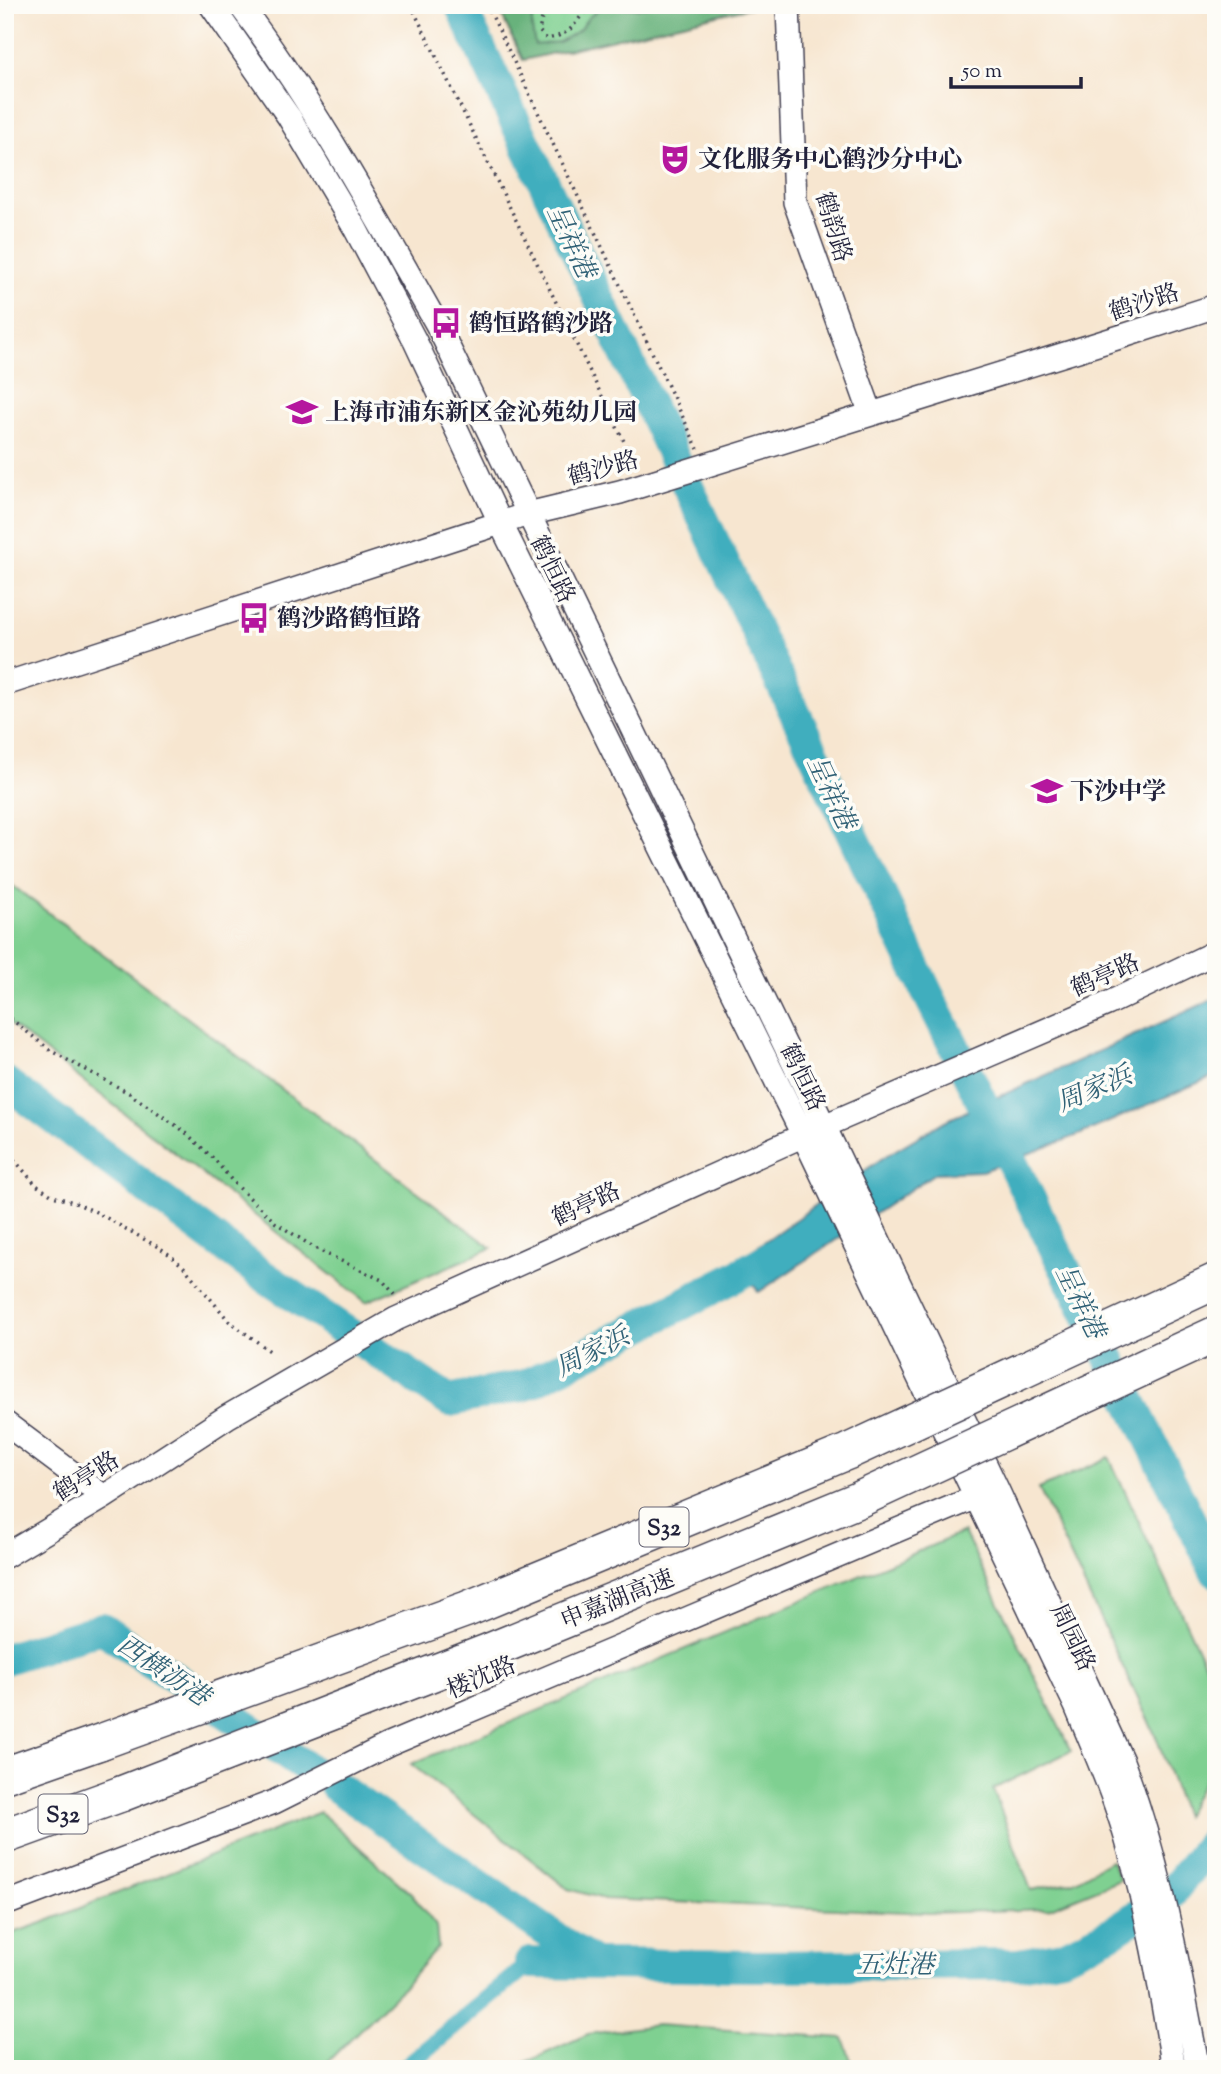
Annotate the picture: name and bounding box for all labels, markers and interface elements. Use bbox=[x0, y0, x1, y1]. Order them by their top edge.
scale bar bbox=[951, 46, 1081, 90]
text: 50 m bbox=[961, 57, 1002, 87]
theatre icon: 文化服务中心鹤沙分中心 bbox=[658, 142, 692, 176]
place label: 文化服务中心鹤沙分中心 bbox=[698, 144, 962, 178]
street label: 鹤韵路 bbox=[805, 188, 859, 267]
water label: 呈祥港 bbox=[536, 199, 604, 288]
street label: 鹤沙路 bbox=[1105, 277, 1184, 331]
bus stop icon: 鹤恒路鹤沙路 bbox=[429, 306, 463, 340]
place label: 鹤恒路鹤沙路 bbox=[469, 308, 613, 342]
school or university icon: 上海市浦东新区金沁苑幼儿园 bbox=[285, 395, 319, 429]
place label: 上海市浦东新区金沁苑幼儿园 bbox=[325, 397, 637, 431]
street label: 鹤沙路 bbox=[564, 444, 643, 496]
street label: 鹤恒路 bbox=[520, 530, 582, 610]
bus stop icon: 鹤沙路鹤恒路 bbox=[237, 601, 271, 635]
place label: 鹤沙路鹤恒路 bbox=[277, 603, 421, 637]
water label: 呈祥港 bbox=[796, 750, 864, 839]
school or university icon: 下沙中学 bbox=[1030, 774, 1064, 808]
place label: 下沙中学 bbox=[1070, 776, 1166, 810]
street label: 鹤亭路 bbox=[1066, 947, 1146, 1007]
street label: 鹤恒路 bbox=[770, 1038, 832, 1118]
water label: 周家浜 bbox=[1052, 1057, 1140, 1123]
street label: 鹤亭路 bbox=[547, 1175, 627, 1236]
water label: 呈祥港 bbox=[1045, 1259, 1114, 1348]
water label: 周家浜 bbox=[550, 1318, 638, 1387]
street label: 鹤亭路 bbox=[48, 1444, 127, 1511]
road number: S32 bbox=[640, 1508, 688, 1546]
street label: 申嘉湖高速 bbox=[556, 1563, 680, 1639]
street label: 周园路 bbox=[1040, 1598, 1102, 1678]
water label: 西横沥港 bbox=[109, 1628, 219, 1718]
street label: 楼沈路 bbox=[442, 1649, 522, 1709]
road number: S32 bbox=[38, 1795, 88, 1834]
water label: 五灶港 bbox=[856, 1948, 937, 1985]

